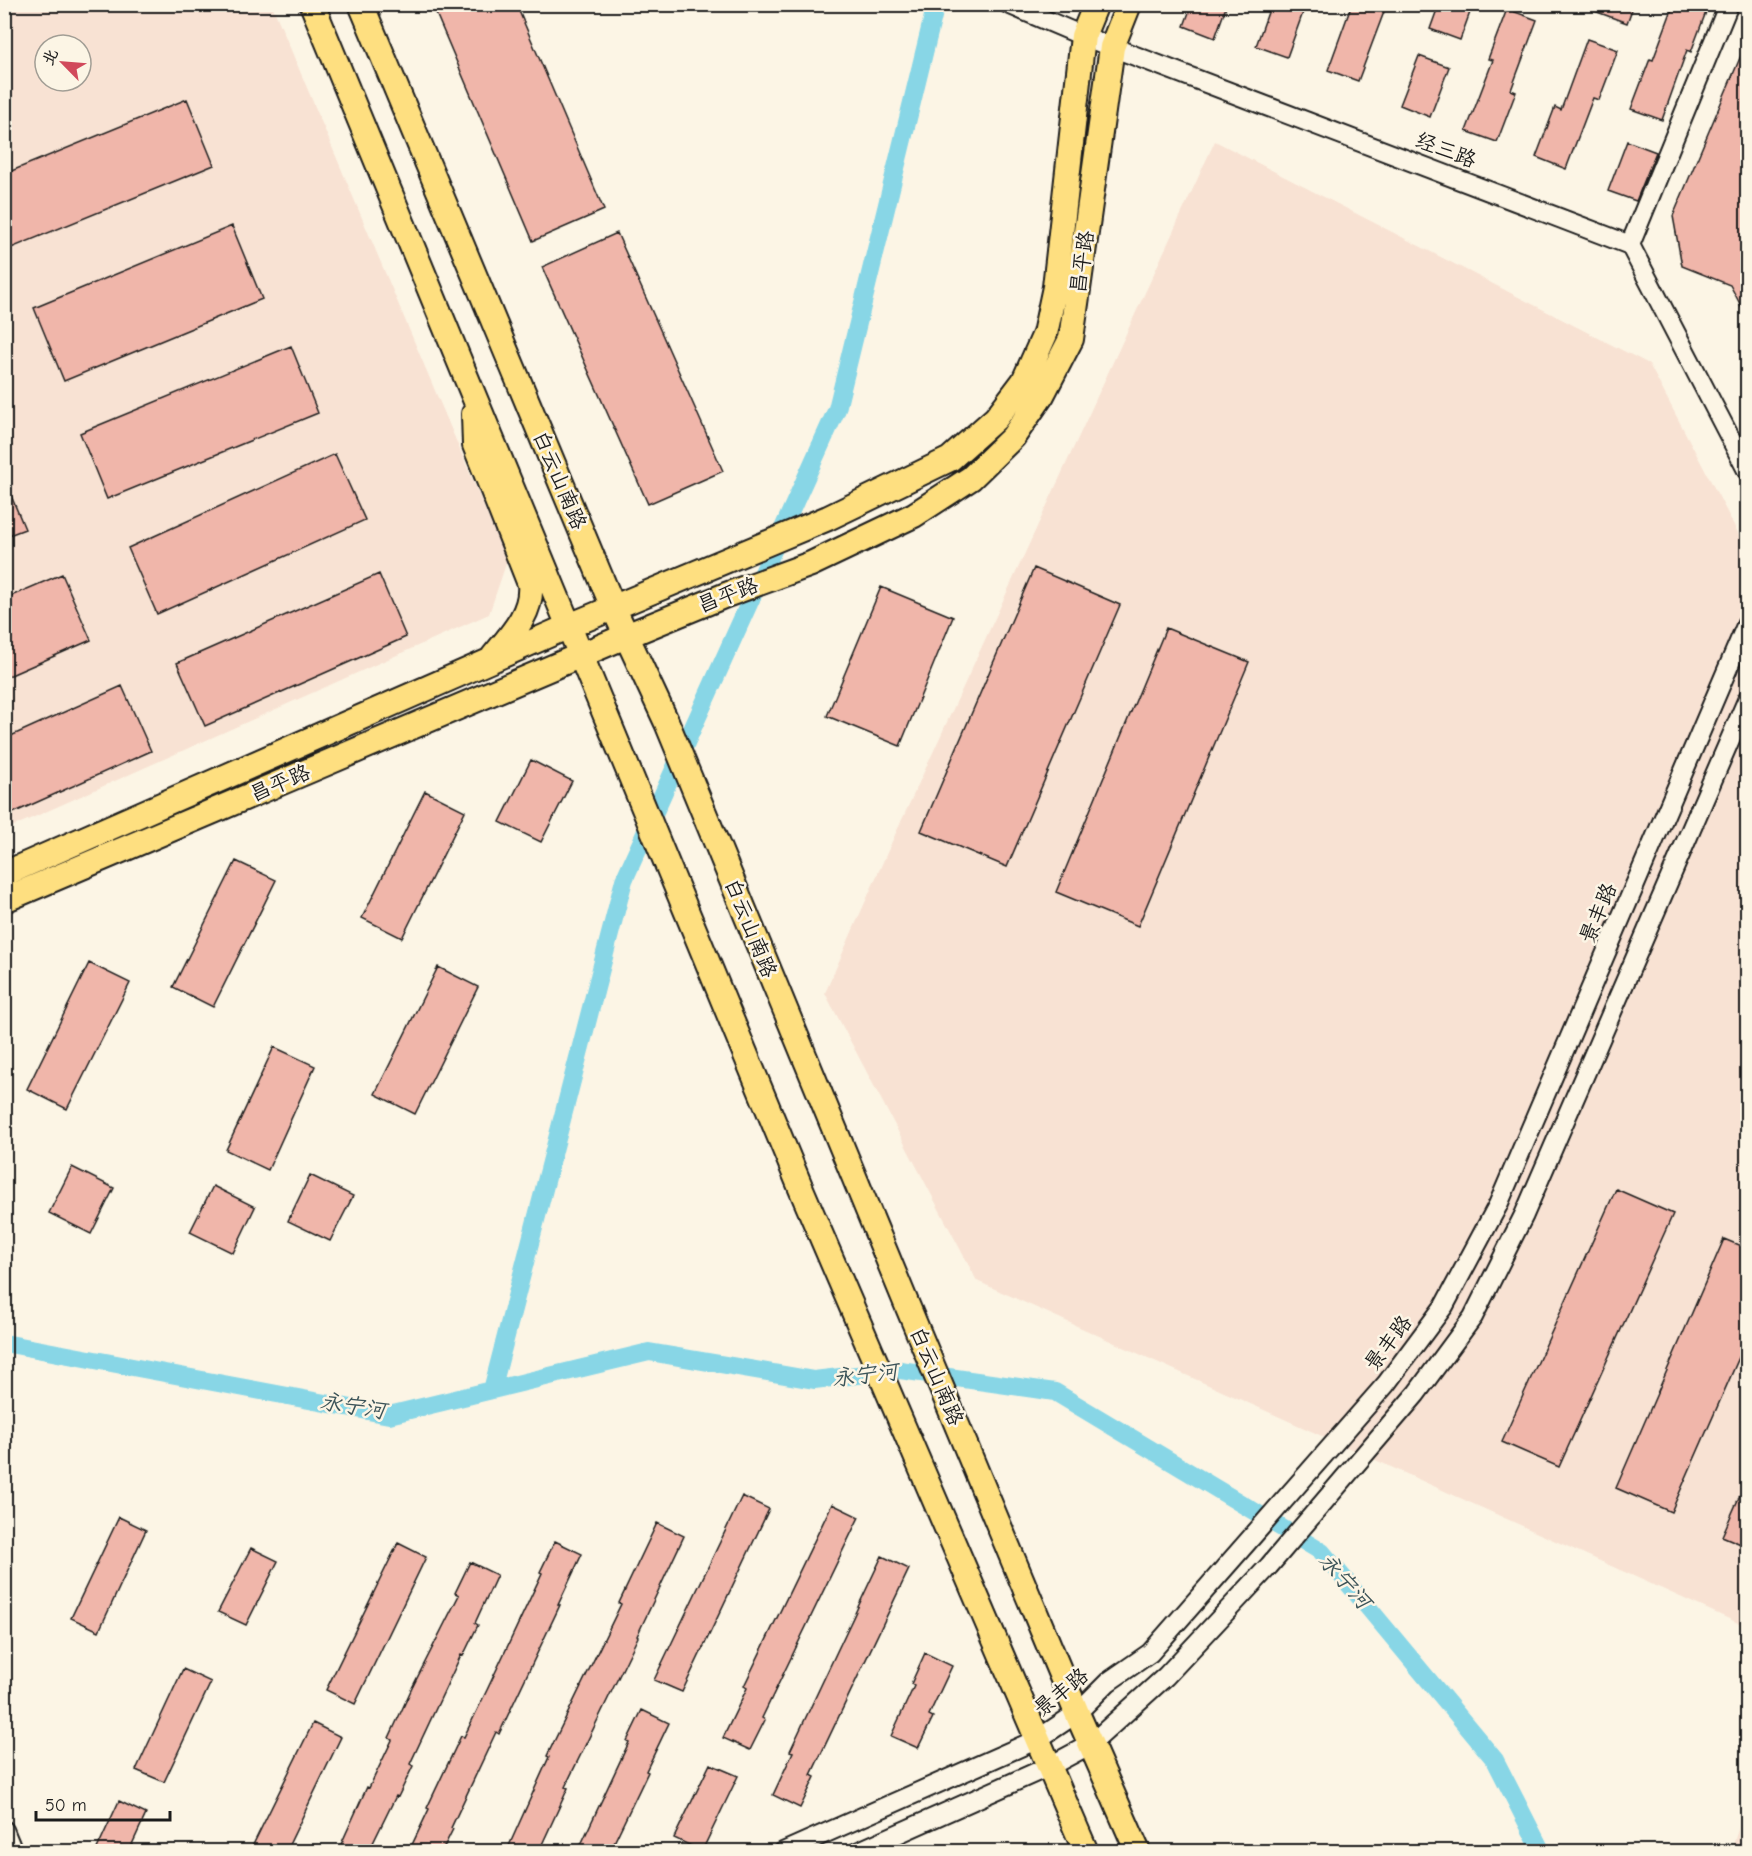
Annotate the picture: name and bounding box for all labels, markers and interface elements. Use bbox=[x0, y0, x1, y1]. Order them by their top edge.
north arrow bbox=[33, 33, 93, 93]
text: 北 bbox=[39, 46, 62, 68]
street label: 经三路 bbox=[1412, 128, 1480, 172]
street label: 昌平路 bbox=[1066, 229, 1098, 295]
street label: 白云山南路 bbox=[528, 427, 592, 533]
street label: 昌平路 bbox=[694, 573, 762, 617]
street label: 昌平路 bbox=[246, 760, 314, 806]
street label: 白云山南路 bbox=[720, 875, 782, 981]
street label: 景丰路 bbox=[1575, 879, 1621, 947]
street label: 景丰路 bbox=[1359, 1311, 1417, 1375]
street label: 白云山南路 bbox=[905, 1323, 969, 1429]
water label: 永宁河 bbox=[831, 1358, 902, 1391]
water label: 永宁河 bbox=[318, 1388, 391, 1424]
water label: 永宁河 bbox=[1314, 1548, 1378, 1617]
street label: 景丰路 bbox=[1029, 1663, 1093, 1721]
scale bar bbox=[36, 1784, 170, 1822]
text: 50 m bbox=[45, 1795, 87, 1816]

